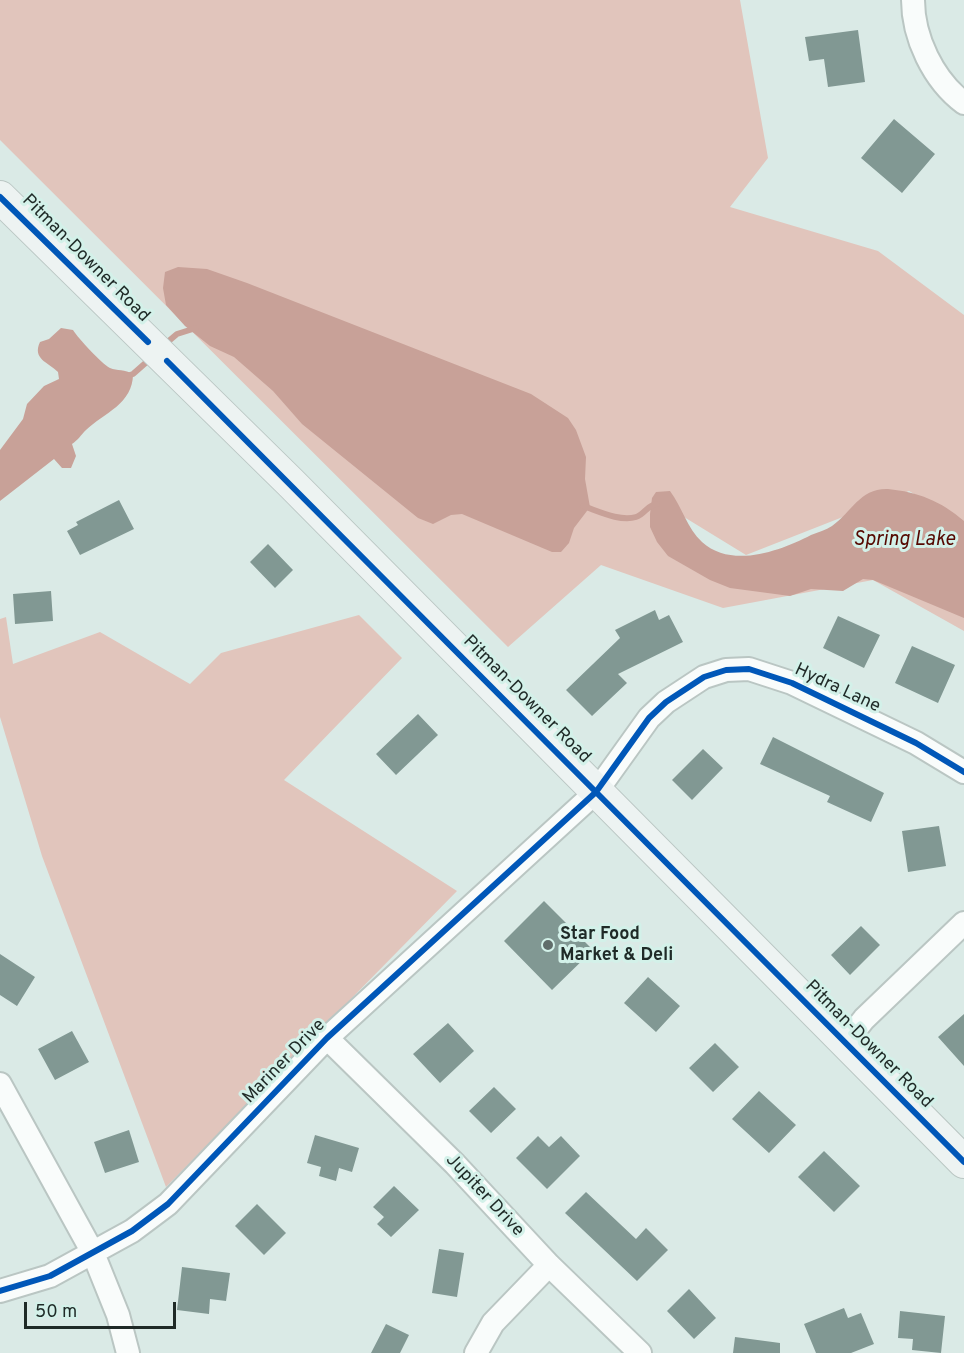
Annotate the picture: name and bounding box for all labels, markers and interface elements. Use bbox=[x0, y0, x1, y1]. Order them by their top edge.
street label: Pitman-Downer Road bbox=[16, 190, 154, 328]
water label: Spring Lake bbox=[853, 529, 955, 553]
street label: Pitman-Downer Road bbox=[457, 631, 595, 769]
street label: Hydra Lane bbox=[791, 660, 883, 718]
place label: Star Food Market & Deli bbox=[560, 924, 673, 966]
marker: Star Food Market & Deli bbox=[541, 938, 555, 952]
street label: Pitman-Downer Road bbox=[799, 976, 937, 1114]
street label: Mariner Drive bbox=[239, 1015, 331, 1109]
street label: Jupiter Drive bbox=[440, 1150, 528, 1242]
scale bar bbox=[27, 1290, 178, 1328]
text: 50 m bbox=[35, 1301, 77, 1324]

